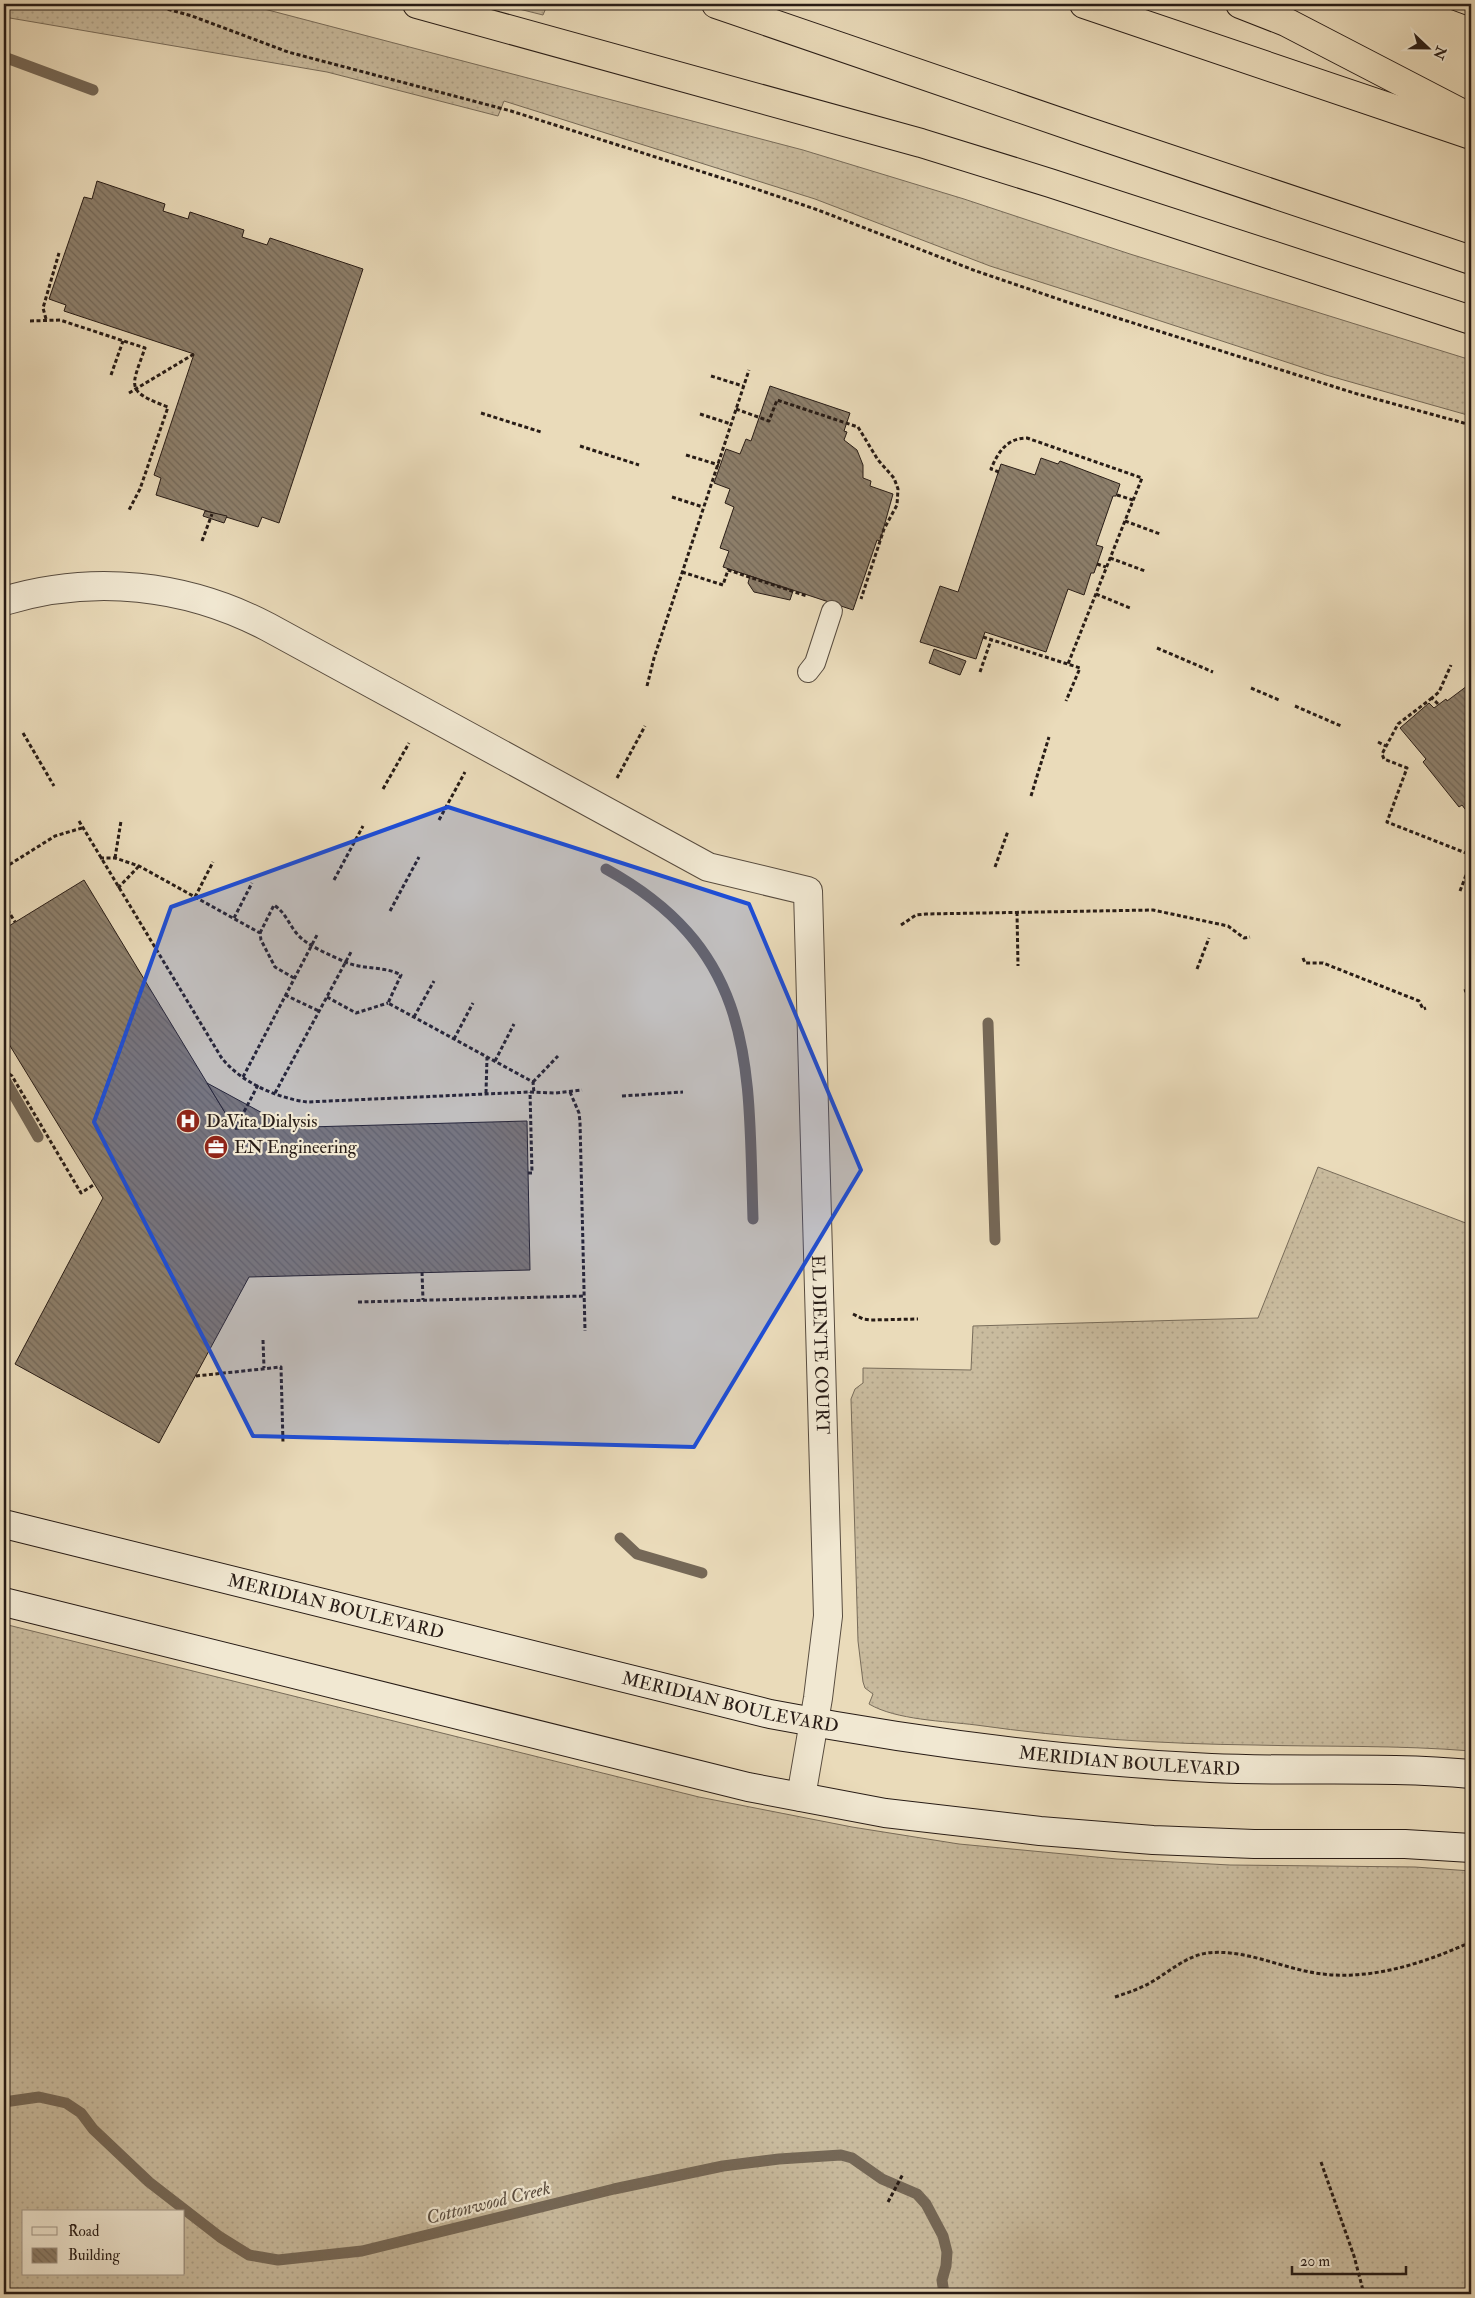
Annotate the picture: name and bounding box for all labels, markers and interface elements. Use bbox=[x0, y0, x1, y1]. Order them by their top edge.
north arrow bbox=[1402, 22, 1452, 72]
text: N bbox=[1429, 43, 1450, 62]
hospital icon: DaVita Dialysis bbox=[175, 1108, 201, 1134]
place label: DaVita Dialysis bbox=[206, 1110, 317, 1133]
office icon: EN Engineering bbox=[203, 1134, 229, 1160]
place label: EN Engineering bbox=[234, 1136, 358, 1159]
street label: EL DIENTE COURT bbox=[806, 1255, 834, 1435]
street label: MERIDIAN BOULEVARD bbox=[225, 1569, 446, 1645]
street label: MERIDIAN BOULEVARD bbox=[619, 1667, 840, 1738]
street label: MERIDIAN BOULEVARD bbox=[1018, 1741, 1240, 1781]
water label: Cottonwood Creek bbox=[424, 2176, 553, 2230]
legend bbox=[22, 2210, 185, 2276]
text: Road bbox=[68, 2222, 100, 2241]
scale bar bbox=[1292, 2243, 1406, 2275]
text: Building bbox=[68, 2246, 120, 2265]
text: 20 m bbox=[1300, 2252, 1330, 2271]

